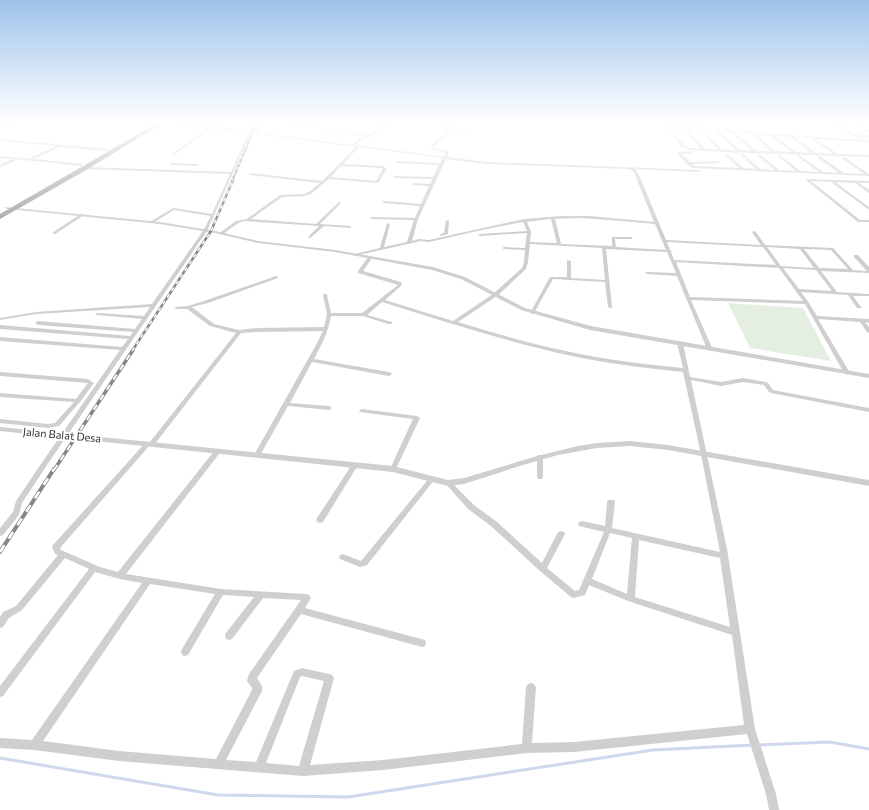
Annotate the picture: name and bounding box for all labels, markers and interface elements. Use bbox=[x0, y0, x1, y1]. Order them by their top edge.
street label: Jalan Balat Desa bbox=[22, 425, 102, 445]

